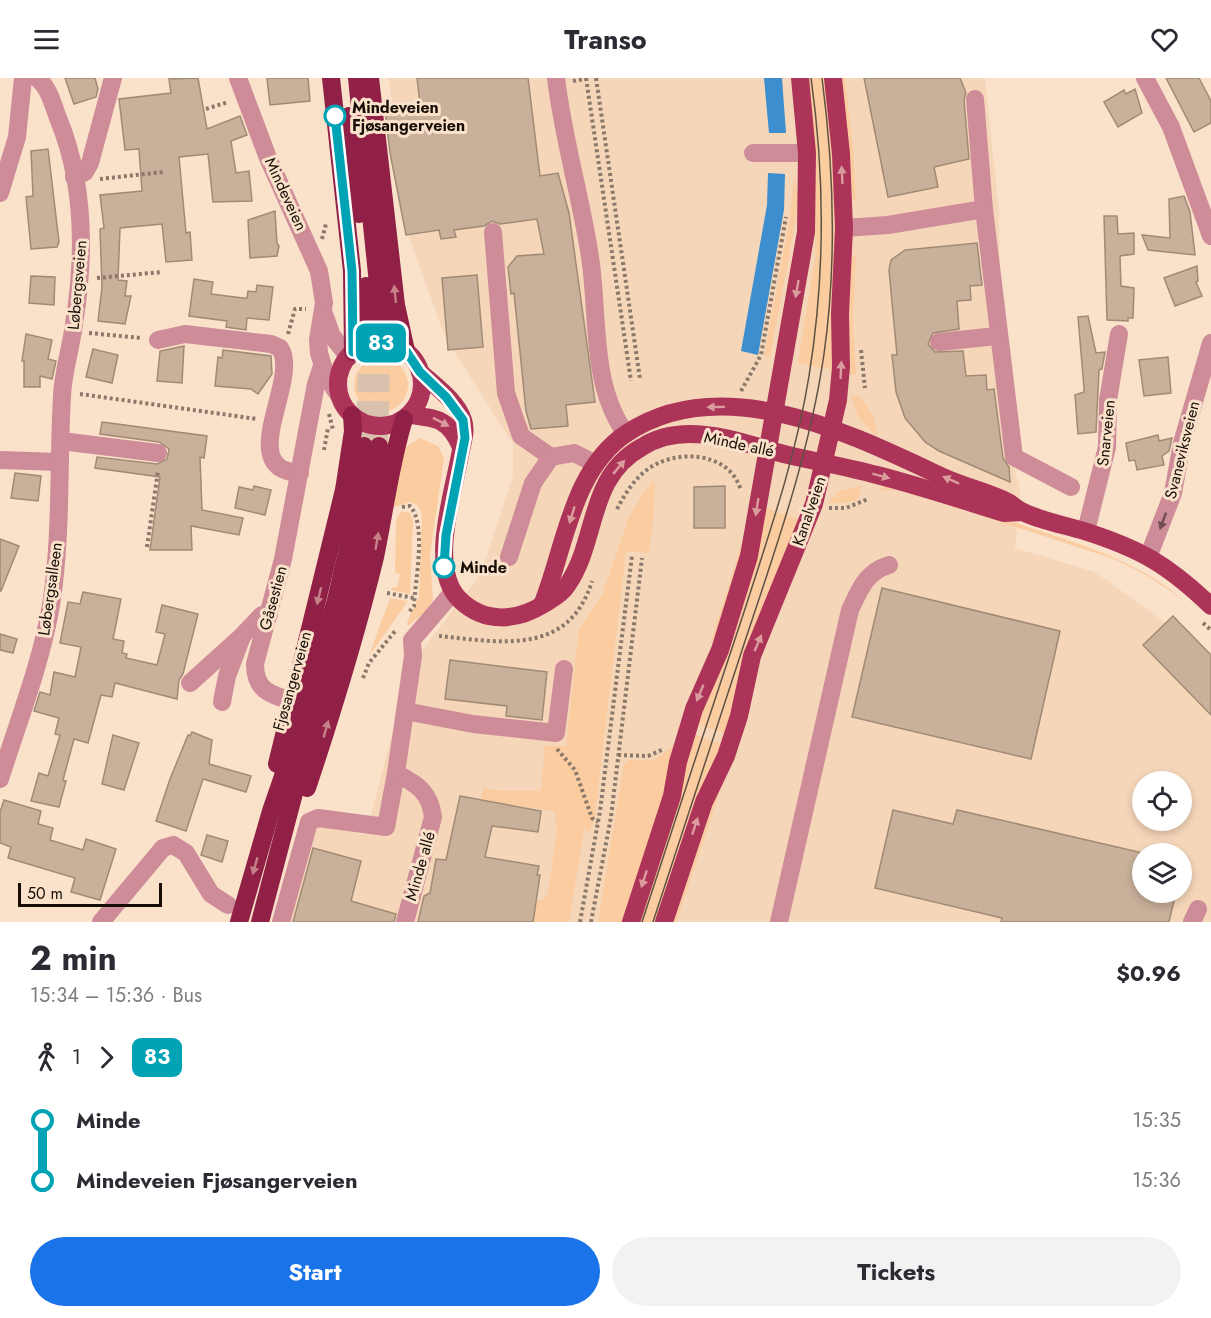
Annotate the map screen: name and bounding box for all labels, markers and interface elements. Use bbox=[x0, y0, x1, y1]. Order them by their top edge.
text: Transo bbox=[564, 20, 647, 59]
icon: menu bbox=[30, 23, 63, 56]
icon: heart bbox=[1148, 23, 1181, 56]
place label: Mindeveien Fjøsangerveien bbox=[352, 96, 465, 137]
marker: Mindeveien Fjøsangerveien bbox=[324, 105, 346, 127]
street label: Mindeveien bbox=[259, 154, 313, 234]
one-way arrow bbox=[838, 166, 847, 185]
street label: Løbergsveien bbox=[62, 239, 92, 331]
one-way arrow bbox=[792, 280, 801, 299]
one-way arrow bbox=[390, 284, 400, 303]
line badge: 83 bbox=[354, 324, 408, 362]
text: 83 bbox=[368, 328, 394, 358]
one-way arrow bbox=[836, 361, 845, 380]
street label: Snarveien bbox=[1091, 399, 1121, 467]
street label: Svaneviksveien bbox=[1159, 399, 1205, 501]
one-way arrow bbox=[707, 402, 726, 412]
one-way arrow bbox=[432, 417, 450, 427]
street label: Minde allé bbox=[702, 425, 776, 463]
one-way arrow bbox=[613, 459, 626, 475]
one-way arrow bbox=[872, 472, 890, 481]
street label: Kanalveien bbox=[786, 473, 832, 549]
one-way arrow bbox=[941, 475, 959, 485]
one-way arrow bbox=[752, 498, 761, 517]
one-way arrow bbox=[567, 506, 576, 524]
one-way arrow bbox=[1158, 512, 1168, 530]
one-way arrow bbox=[373, 531, 382, 550]
street label: Løbergsalleen bbox=[32, 541, 68, 637]
marker: Minde bbox=[433, 556, 455, 578]
place label: Minde bbox=[460, 556, 507, 579]
street label: Gåsestien bbox=[253, 563, 293, 633]
one-way arrow bbox=[313, 587, 323, 605]
street label: Fjøsangerveien bbox=[267, 629, 317, 733]
one-way arrow bbox=[753, 633, 763, 651]
one-way arrow bbox=[695, 684, 705, 702]
one-way arrow bbox=[322, 720, 331, 738]
map controls bbox=[1132, 771, 1192, 903]
button: locate bbox=[1132, 771, 1192, 831]
one-way arrow bbox=[691, 817, 700, 835]
street label: Minde allé bbox=[399, 829, 441, 903]
button: layers bbox=[1132, 843, 1192, 903]
one-way arrow bbox=[250, 857, 259, 875]
one-way arrow bbox=[639, 870, 649, 888]
scale bar bbox=[18, 880, 162, 908]
text: 50 m bbox=[27, 882, 63, 905]
text: 2 min bbox=[30, 935, 117, 982]
text: $0.96 bbox=[1116, 957, 1181, 989]
text: 15:34 – 15:36 · Bus bbox=[30, 981, 202, 1010]
icon: walk bbox=[30, 1041, 63, 1074]
icon: forward bbox=[90, 1041, 123, 1074]
text: 83 bbox=[144, 1042, 170, 1072]
text: 1 bbox=[72, 1043, 81, 1072]
text: Minde bbox=[76, 1104, 141, 1136]
text: 15:35 bbox=[1133, 1106, 1181, 1135]
text: Mindeveien Fjøsangerveien bbox=[76, 1164, 358, 1196]
text: 15:36 bbox=[1132, 1166, 1181, 1195]
button: Start bbox=[30, 1237, 600, 1306]
button: Tickets bbox=[612, 1237, 1181, 1306]

